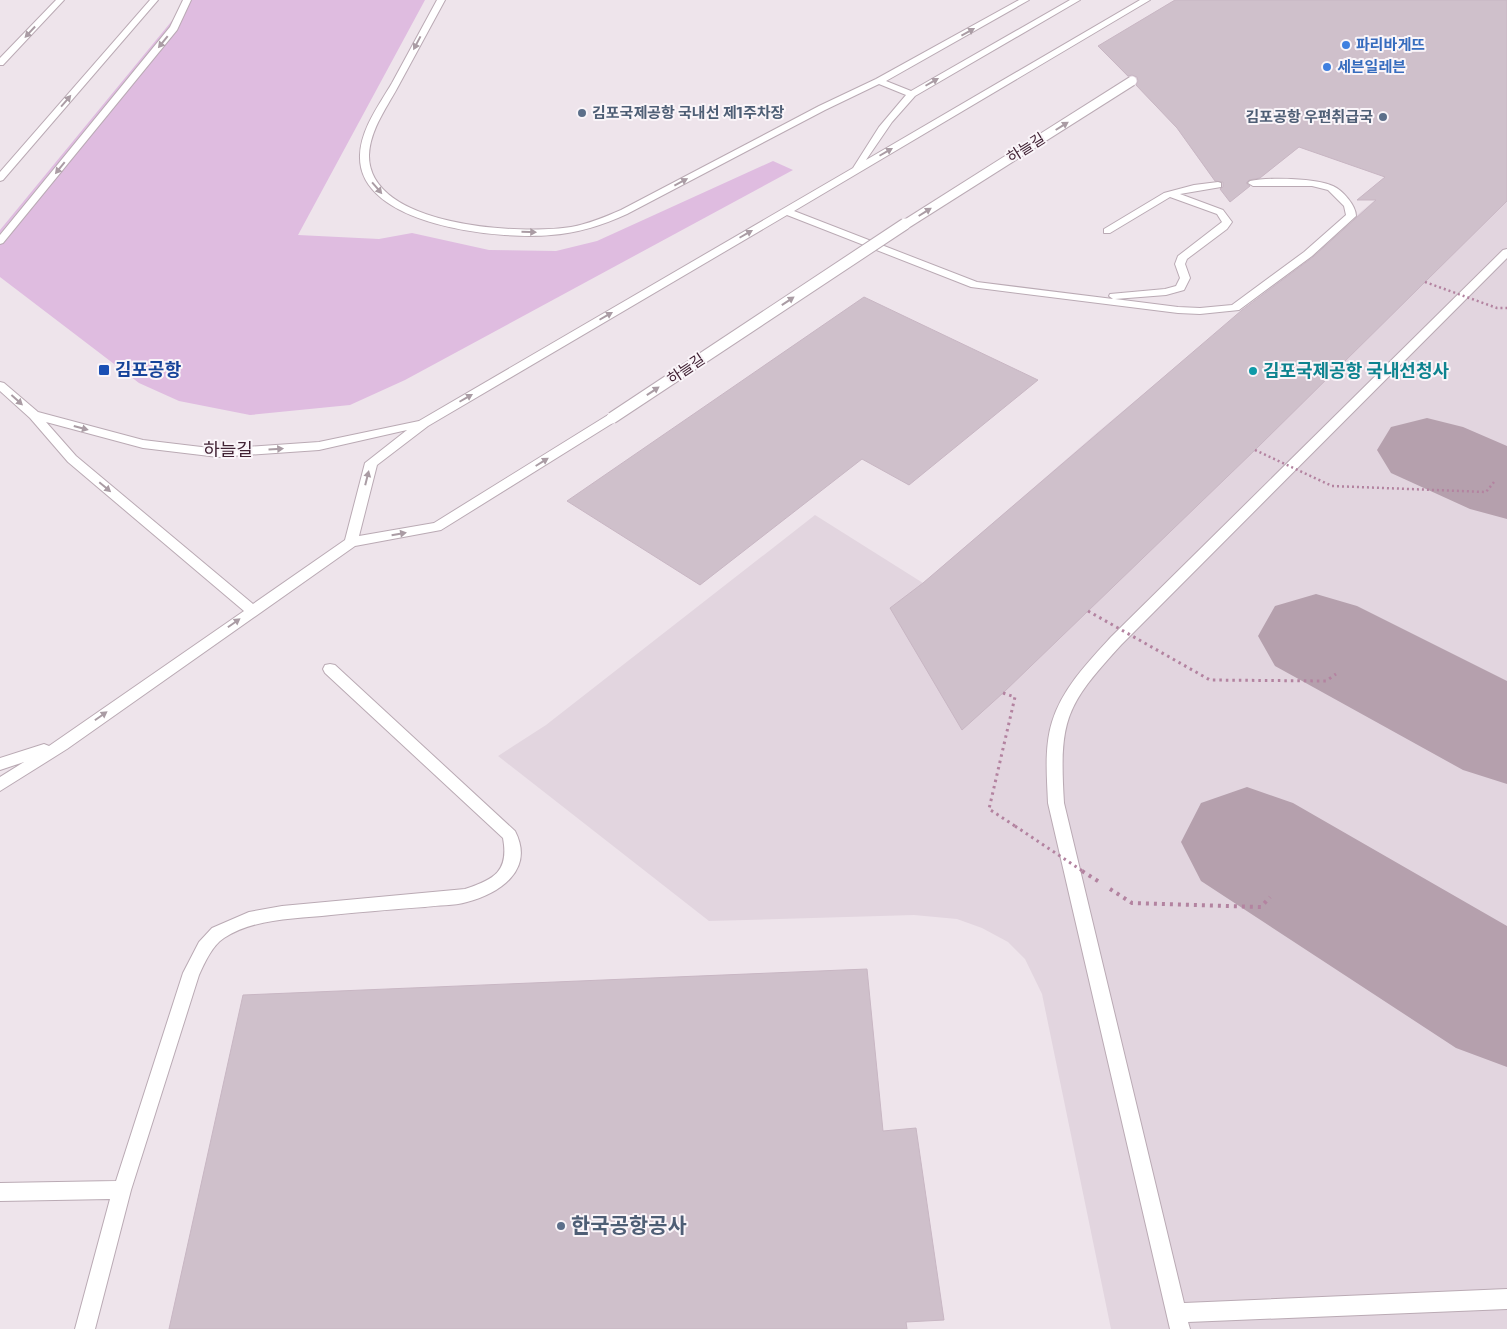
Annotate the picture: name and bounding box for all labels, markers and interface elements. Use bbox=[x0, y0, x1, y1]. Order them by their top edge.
one-way arrow bbox=[24, 25, 36, 37]
one-way arrow bbox=[961, 27, 974, 36]
one-way arrow bbox=[157, 35, 168, 48]
one-way arrow bbox=[413, 35, 421, 50]
place label: 파리바게뜨 bbox=[1356, 35, 1425, 53]
marker: 파리바게뜨 bbox=[1340, 39, 1352, 51]
place label: 세븐일레븐 bbox=[1337, 57, 1406, 75]
marker: 세븐일레븐 bbox=[1321, 61, 1333, 73]
one-way arrow bbox=[925, 78, 939, 86]
one-way arrow bbox=[61, 95, 72, 108]
place label: 김포국제공항 국내선 제1주차장 bbox=[592, 103, 785, 121]
marker: 김포국제공항 국내선 제1주차장 bbox=[576, 107, 588, 119]
place label: 김포공항 우편취급국 bbox=[1246, 107, 1373, 125]
marker: 김포공항 우편취급국 bbox=[1377, 111, 1389, 123]
one-way arrow bbox=[1056, 121, 1069, 130]
street label: 하늘길 bbox=[1003, 129, 1048, 166]
one-way arrow bbox=[879, 148, 894, 156]
one-way arrow bbox=[54, 161, 66, 173]
one-way arrow bbox=[674, 178, 689, 186]
one-way arrow bbox=[372, 182, 383, 195]
one-way arrow bbox=[918, 207, 931, 217]
one-way arrow bbox=[522, 228, 538, 236]
one-way arrow bbox=[740, 230, 753, 239]
one-way arrow bbox=[782, 296, 795, 306]
one-way arrow bbox=[599, 312, 612, 321]
street label: 하늘길 bbox=[663, 349, 708, 387]
place label: 김포공항 bbox=[115, 358, 182, 380]
place label: 김포국제공항 국내선청사 bbox=[1263, 359, 1449, 381]
marker: 김포공항 bbox=[97, 363, 111, 377]
marker: 김포국제공항 국내선청사 bbox=[1247, 365, 1259, 377]
one-way arrow bbox=[646, 386, 660, 396]
one-way arrow bbox=[10, 394, 22, 406]
one-way arrow bbox=[459, 394, 472, 403]
one-way arrow bbox=[73, 424, 88, 432]
street label: 하늘길 bbox=[203, 438, 253, 460]
one-way arrow bbox=[268, 445, 284, 453]
one-way arrow bbox=[535, 457, 549, 466]
one-way arrow bbox=[363, 470, 371, 485]
one-way arrow bbox=[98, 481, 111, 492]
one-way arrow bbox=[391, 529, 407, 537]
one-way arrow bbox=[227, 618, 241, 628]
one-way arrow bbox=[95, 711, 108, 721]
place label: 한국공항공사 bbox=[571, 1212, 687, 1237]
marker: 한국공항공사 bbox=[555, 1220, 567, 1232]

